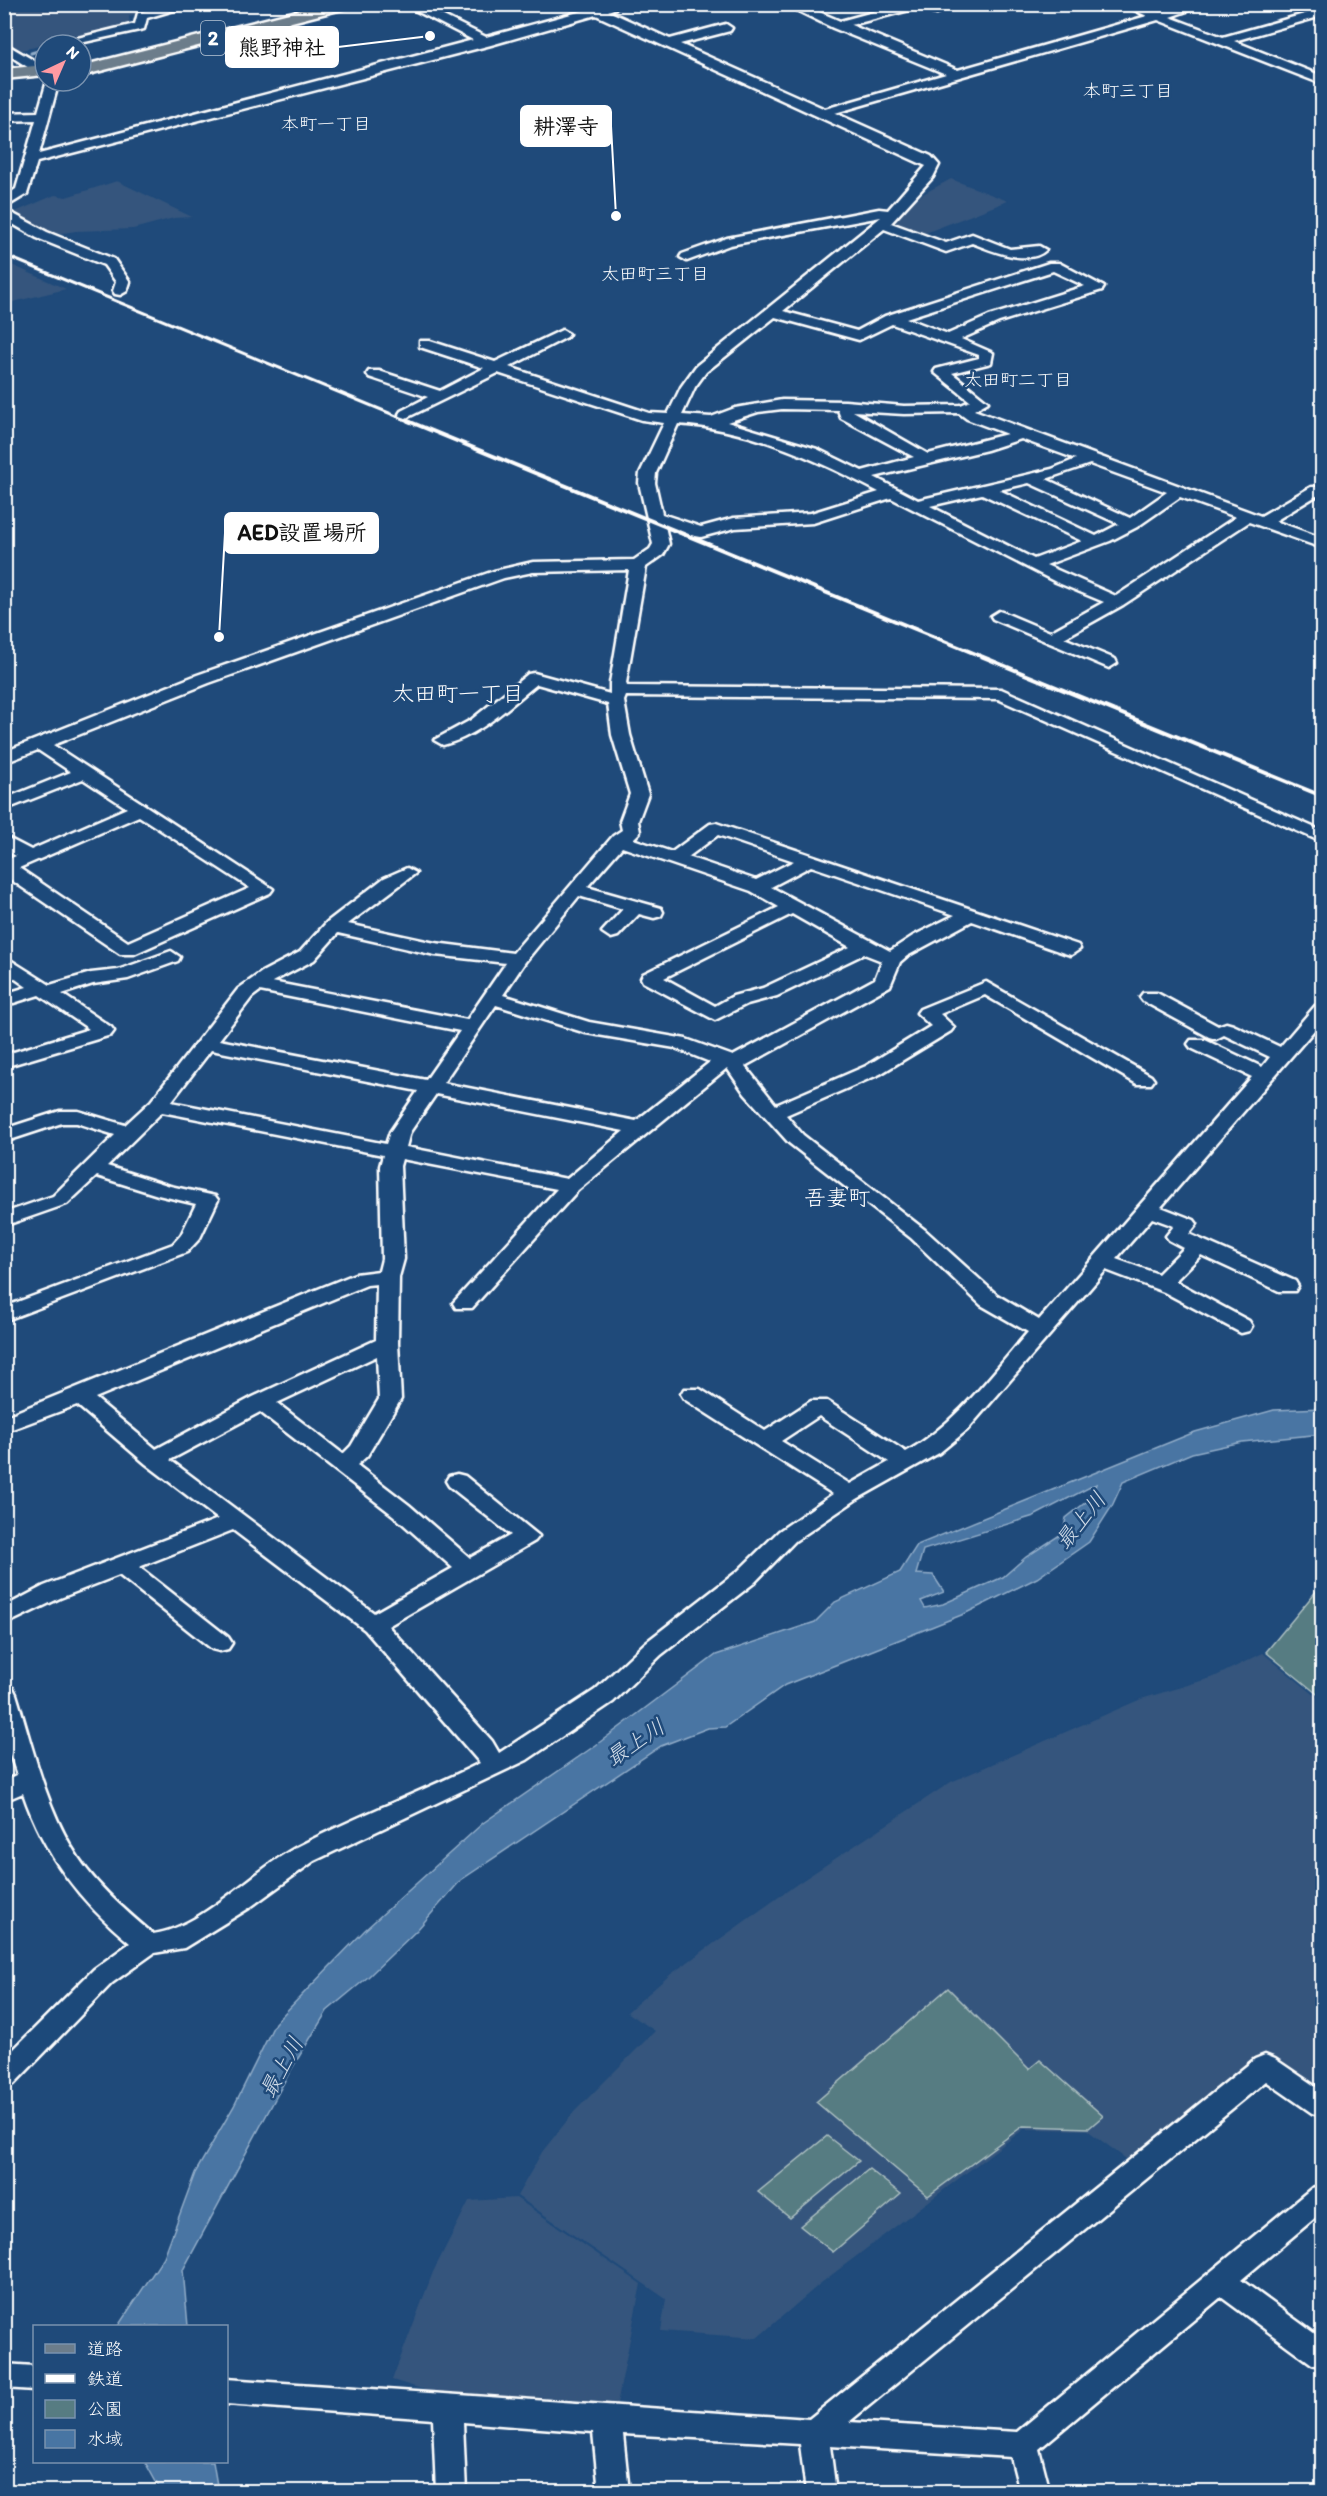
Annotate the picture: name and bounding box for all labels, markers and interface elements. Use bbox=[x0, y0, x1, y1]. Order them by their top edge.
road number: 2 bbox=[201, 21, 225, 55]
callout: 熊野神社 bbox=[226, 27, 338, 67]
north arrow bbox=[33, 33, 93, 93]
text: 熊野神社 bbox=[238, 34, 326, 61]
text: N bbox=[63, 42, 84, 63]
district label: 本町三丁目 bbox=[1083, 80, 1173, 102]
callout: 耕澤寺 bbox=[521, 106, 611, 146]
district label: 本町一丁目 bbox=[281, 113, 371, 135]
text: 耕澤寺 bbox=[533, 113, 599, 140]
district label: 太田町三丁目 bbox=[601, 263, 709, 285]
district label: 太田町二丁目 bbox=[964, 369, 1072, 391]
callout: AED設置場所 bbox=[225, 513, 378, 553]
text: AED設置場所 bbox=[237, 519, 366, 546]
district label: 太田町一丁目 bbox=[392, 680, 524, 707]
district label: 吾妻町 bbox=[804, 1184, 870, 1211]
water label: 最上川 bbox=[1049, 1486, 1112, 1554]
water label: 最上川 bbox=[600, 1713, 670, 1772]
water label: 最上川 bbox=[254, 2032, 309, 2103]
legend bbox=[33, 2325, 228, 2463]
text: 道路 bbox=[87, 2338, 123, 2360]
text: 鉄道 bbox=[87, 2368, 123, 2390]
text: 公園 bbox=[87, 2398, 123, 2420]
text: 水域 bbox=[87, 2428, 123, 2450]

